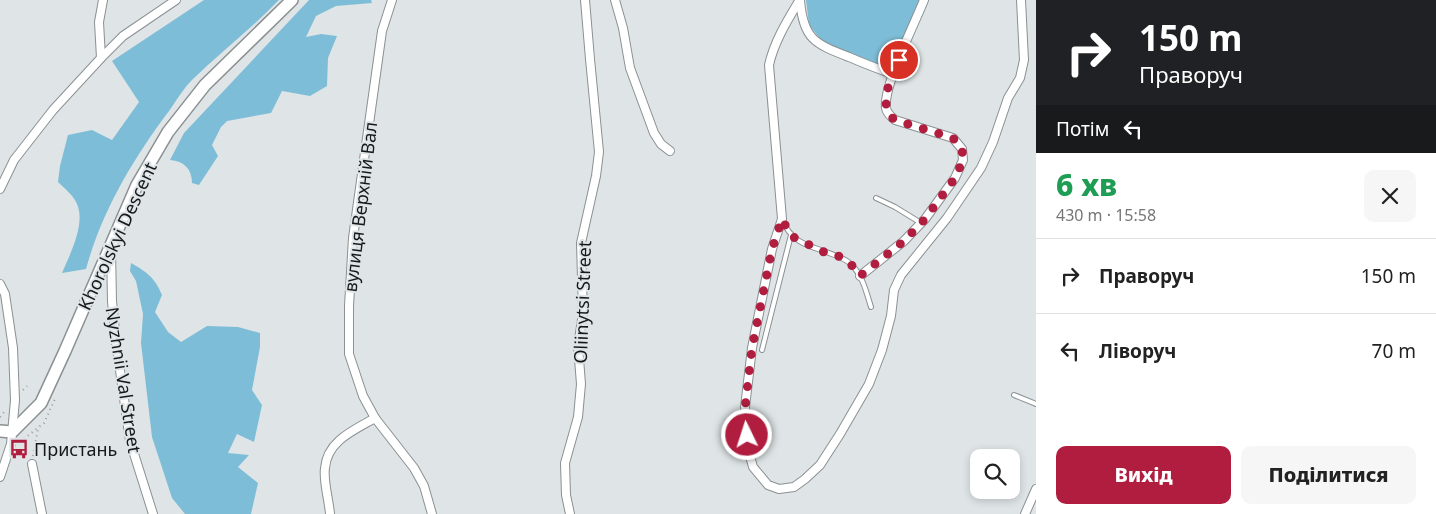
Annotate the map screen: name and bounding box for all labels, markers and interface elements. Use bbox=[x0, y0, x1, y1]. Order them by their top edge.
text: 150 m bbox=[1139, 14, 1242, 61]
icon: right bbox=[1056, 20, 1121, 85]
pin bbox=[878, 39, 920, 81]
icon: arrive bbox=[885, 46, 913, 74]
text: Праворуч bbox=[1139, 59, 1243, 89]
icon: left bbox=[1119, 115, 1147, 143]
text: Потім bbox=[1056, 116, 1109, 142]
street label: вулиця Верхній Вал bbox=[338, 121, 382, 293]
street label: Khorolskyi Descent bbox=[72, 158, 162, 314]
text: 6 хв bbox=[1056, 164, 1117, 205]
button: close bbox=[1364, 170, 1416, 222]
text: 430 m · 15:58 bbox=[1056, 204, 1156, 226]
street label: Oliinytsi Street bbox=[568, 240, 596, 364]
icon: right bbox=[1056, 262, 1084, 290]
text: Праворуч bbox=[1099, 263, 1194, 289]
text: 150 m bbox=[1361, 263, 1416, 289]
street label: Nyzhnii Val Street bbox=[101, 305, 147, 455]
icon: left bbox=[1056, 337, 1084, 365]
text: Ліворуч bbox=[1099, 338, 1176, 364]
text: 70 m bbox=[1372, 338, 1416, 364]
position arrow bbox=[720, 408, 772, 460]
place label: Пристань bbox=[34, 437, 117, 461]
bus stop icon: Пристань bbox=[8, 438, 30, 460]
button: Вихід bbox=[1056, 446, 1231, 504]
button: Поділитися bbox=[1241, 446, 1416, 504]
map controls bbox=[970, 449, 1020, 499]
button: search bbox=[970, 449, 1020, 499]

